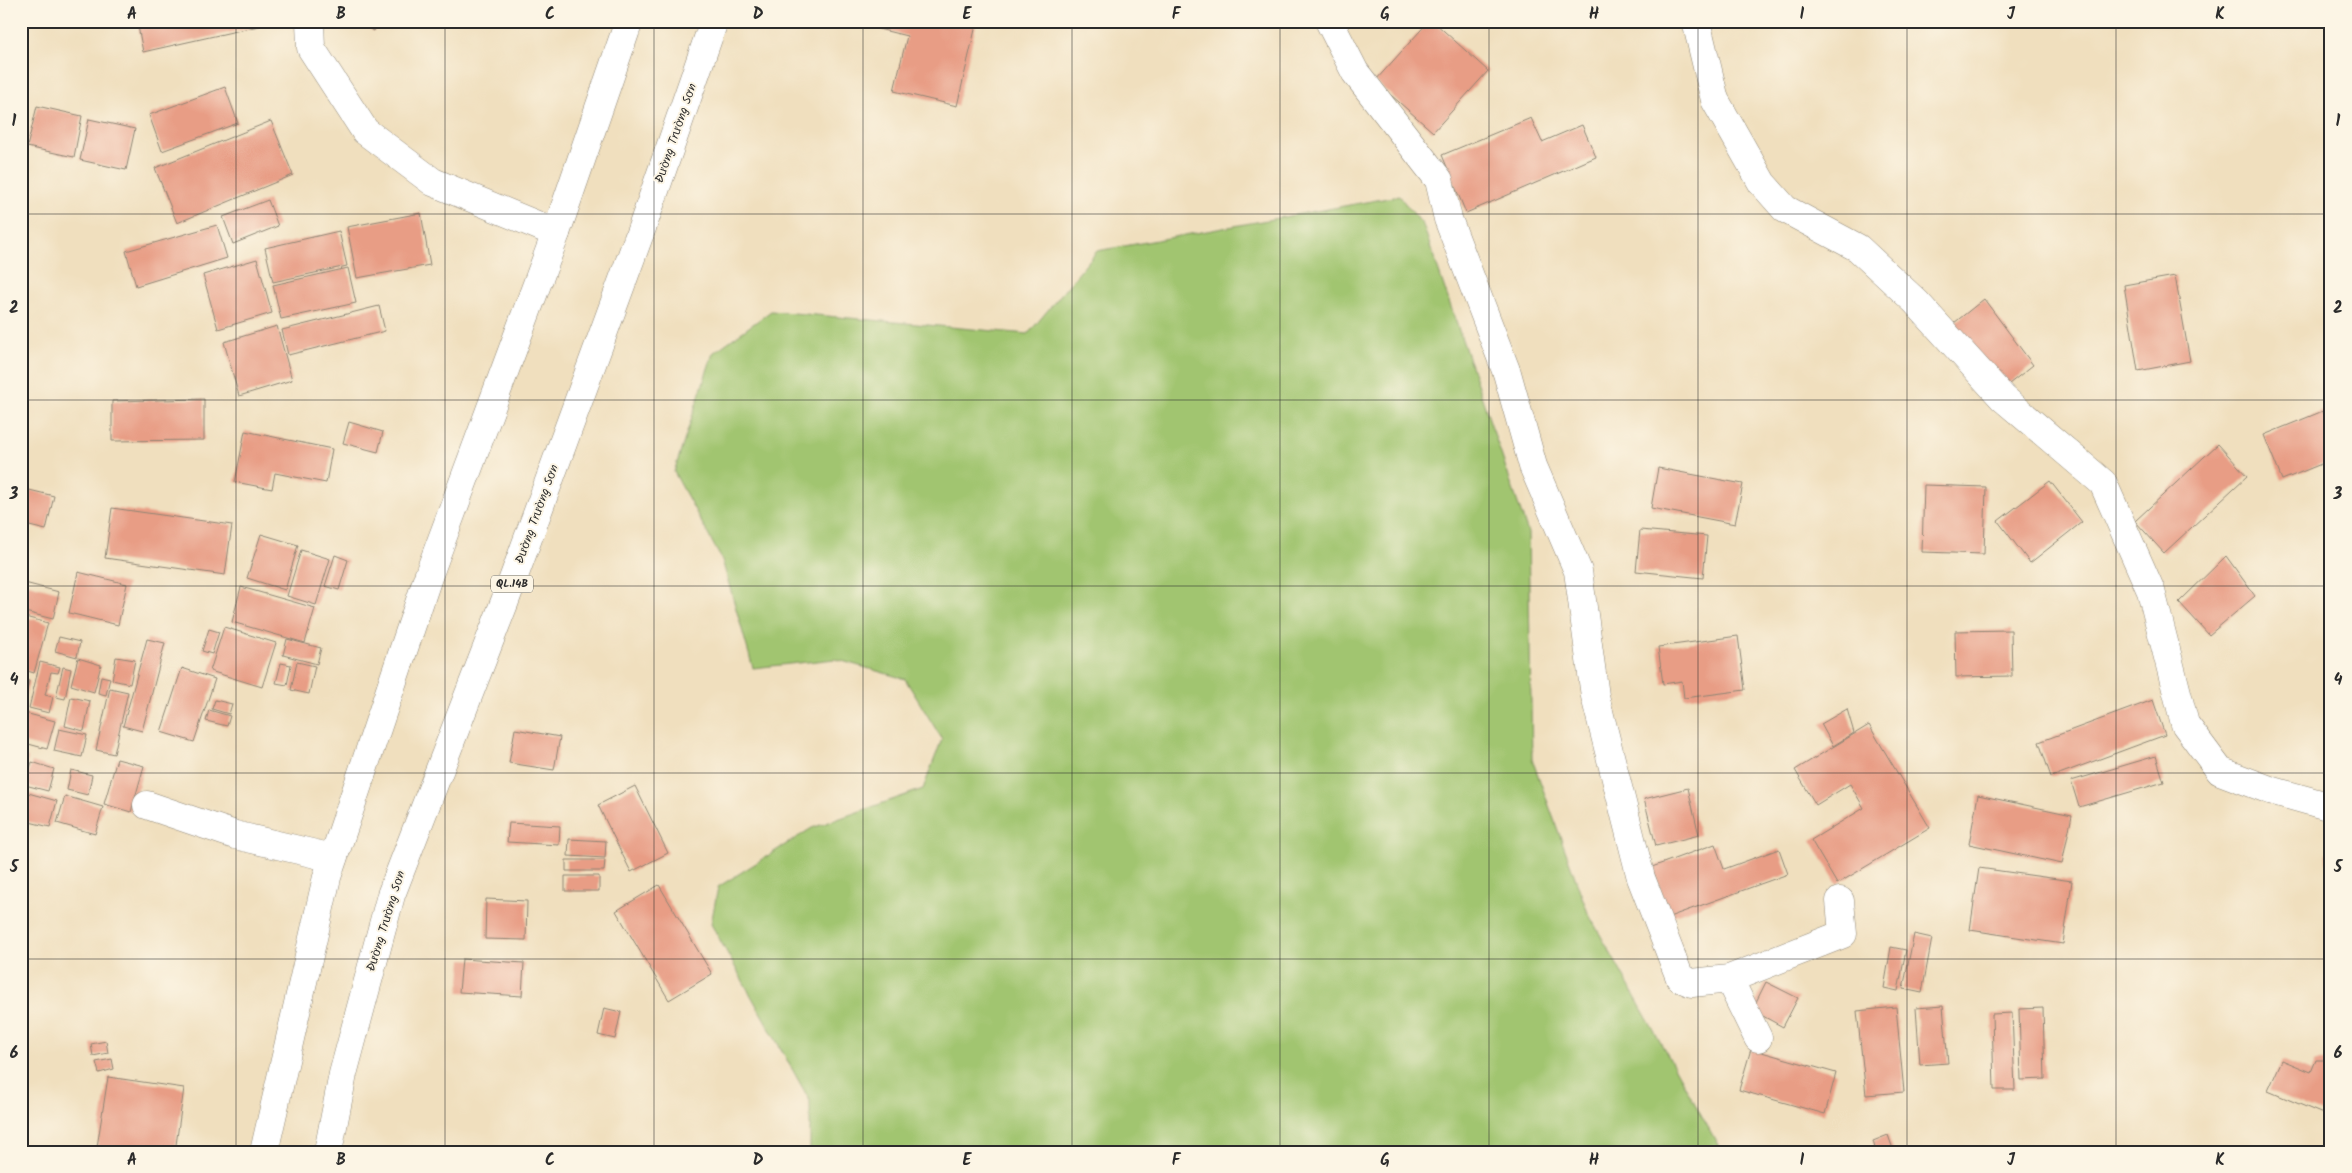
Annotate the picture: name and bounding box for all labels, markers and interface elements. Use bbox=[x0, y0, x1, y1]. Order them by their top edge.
text: A bbox=[127, 2, 137, 27]
text: B bbox=[336, 2, 346, 27]
text: C bbox=[545, 2, 555, 27]
text: D bbox=[753, 2, 764, 27]
text: E bbox=[963, 2, 973, 27]
text: F bbox=[1172, 2, 1182, 27]
text: G bbox=[1380, 2, 1390, 27]
text: H bbox=[1589, 2, 1599, 27]
text: I bbox=[1800, 2, 1805, 27]
text: J bbox=[2007, 2, 2016, 27]
text: K bbox=[2215, 2, 2225, 27]
street label: Đường Trường Sơn bbox=[650, 81, 702, 185]
text: 1 bbox=[12, 109, 17, 134]
text: 1 bbox=[2336, 109, 2341, 134]
text: 2 bbox=[9, 296, 19, 321]
text: 2 bbox=[2333, 296, 2343, 321]
street label: Đường Trường Sơn bbox=[510, 462, 564, 566]
text: 3 bbox=[9, 482, 19, 507]
text: 3 bbox=[2333, 482, 2343, 507]
road number: QL.14B bbox=[491, 576, 533, 592]
text: 4 bbox=[10, 668, 19, 693]
text: 4 bbox=[2334, 668, 2343, 693]
text: 5 bbox=[9, 855, 20, 880]
text: 5 bbox=[2333, 855, 2344, 880]
street label: Đường Trường Sơn bbox=[362, 868, 410, 974]
text: 6 bbox=[10, 1041, 19, 1066]
text: 6 bbox=[2334, 1041, 2343, 1066]
text: A bbox=[127, 1148, 137, 1173]
text: B bbox=[336, 1148, 346, 1173]
text: C bbox=[545, 1148, 555, 1173]
text: D bbox=[753, 1148, 764, 1173]
text: E bbox=[963, 1148, 973, 1173]
text: F bbox=[1172, 1148, 1182, 1173]
text: G bbox=[1380, 1148, 1390, 1173]
text: H bbox=[1589, 1148, 1599, 1173]
text: I bbox=[1800, 1148, 1805, 1173]
text: J bbox=[2007, 1148, 2016, 1173]
text: K bbox=[2215, 1148, 2225, 1173]

